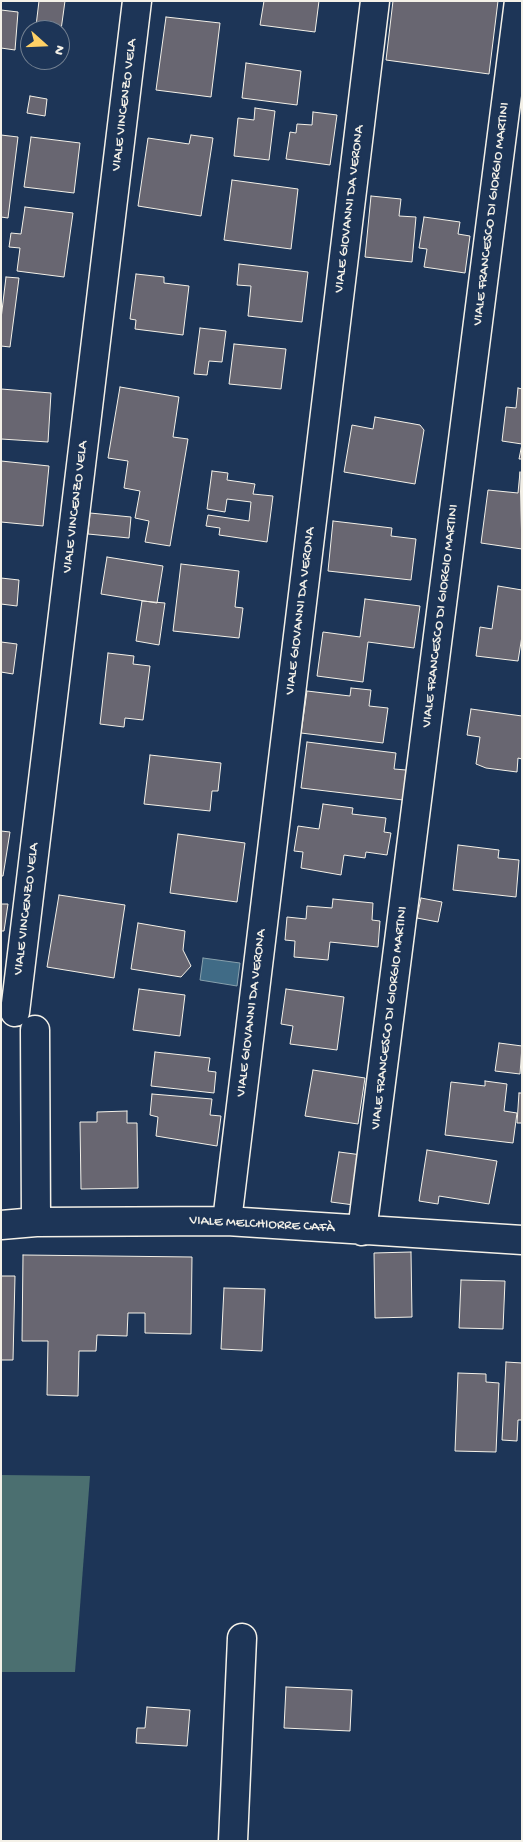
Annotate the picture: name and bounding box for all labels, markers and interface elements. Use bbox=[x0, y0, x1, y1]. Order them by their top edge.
north arrow bbox=[20, 20, 70, 70]
street label: VIALE VINCENZO VELA bbox=[109, 38, 141, 172]
text: N bbox=[49, 43, 68, 57]
street label: VIALE FRANCESCO DI GIORGIO MARTINI bbox=[470, 101, 514, 327]
street label: VIALE GIOVANNI DA VERONA bbox=[331, 124, 369, 294]
street label: VIALE VINCENZO VELA bbox=[60, 440, 92, 574]
street label: VIALE FRANCESCO DI GIORGIO MARTINI bbox=[419, 503, 463, 729]
street label: VIALE GIOVANNI DA VERONA bbox=[282, 526, 320, 696]
street label: VIALE VINCENZO VELA bbox=[11, 842, 43, 976]
street label: VIALE FRANCESCO DI GIORGIO MARTINI bbox=[368, 905, 412, 1131]
street label: VIALE GIOVANNI DA VERONA bbox=[233, 928, 271, 1098]
street label: VIALE MELCHIORRE CAFÀ bbox=[189, 1213, 335, 1237]

